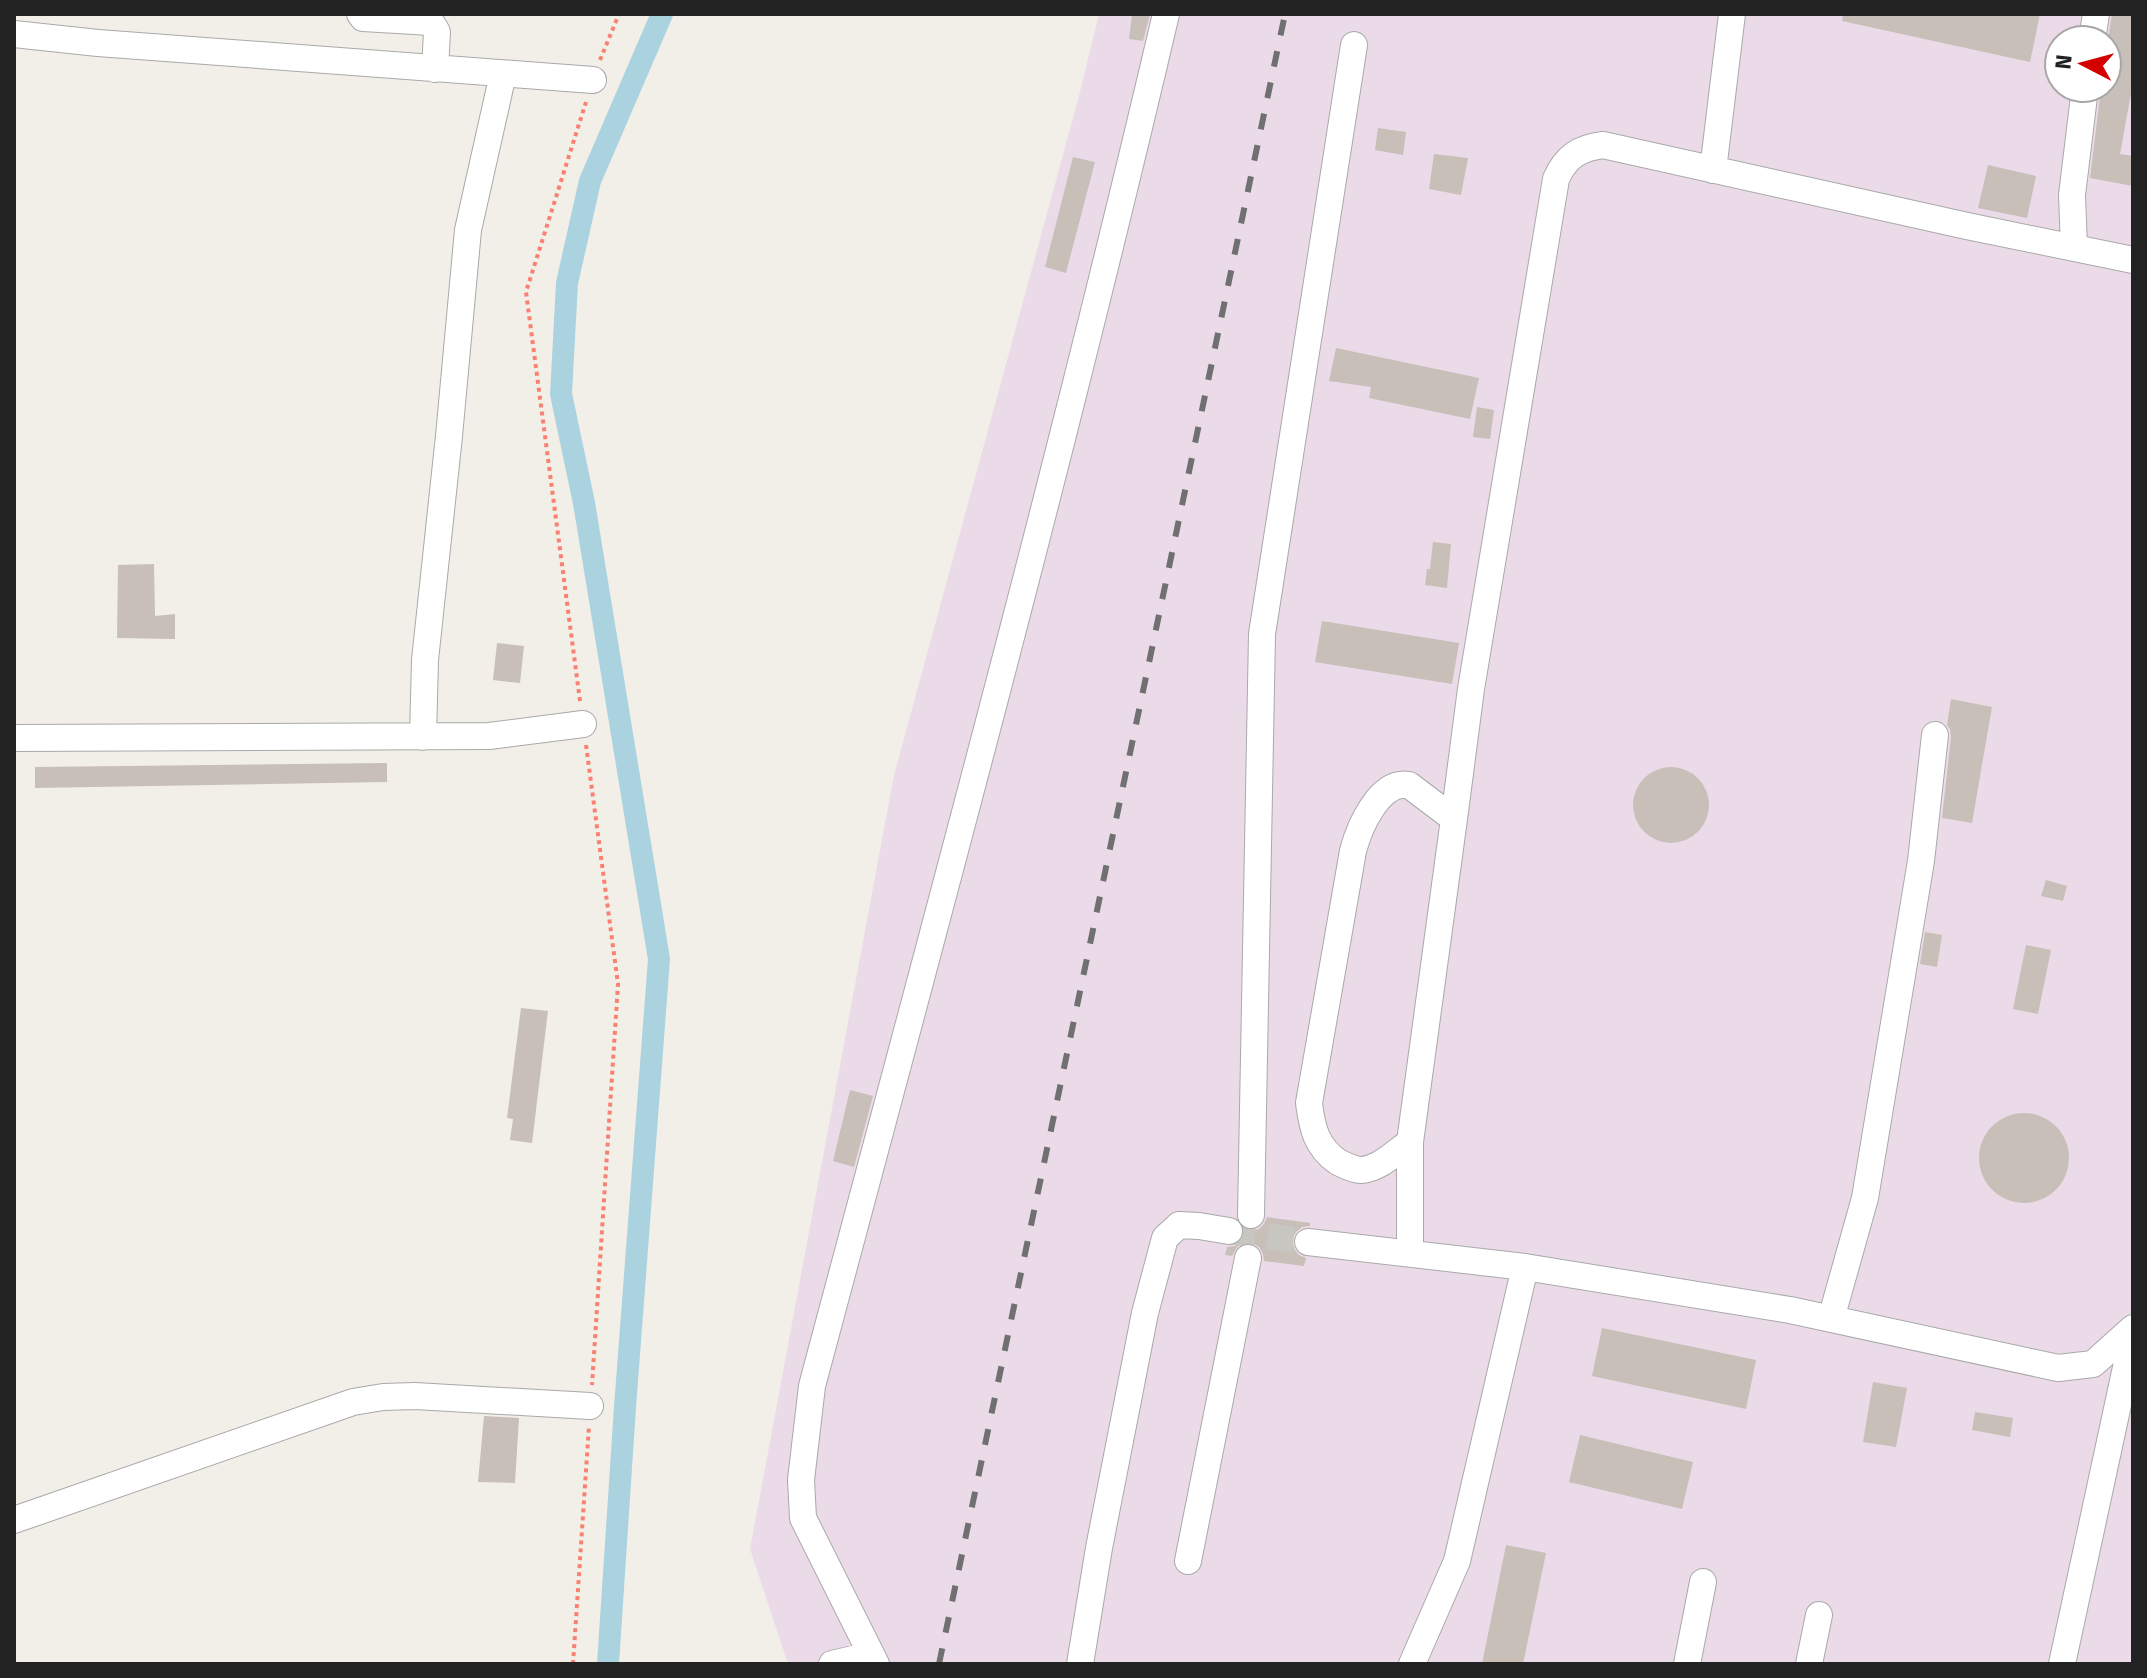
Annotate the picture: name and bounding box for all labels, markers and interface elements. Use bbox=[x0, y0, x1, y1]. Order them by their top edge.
north arrow bbox=[2043, 24, 2123, 104]
text: N bbox=[2049, 53, 2078, 71]

